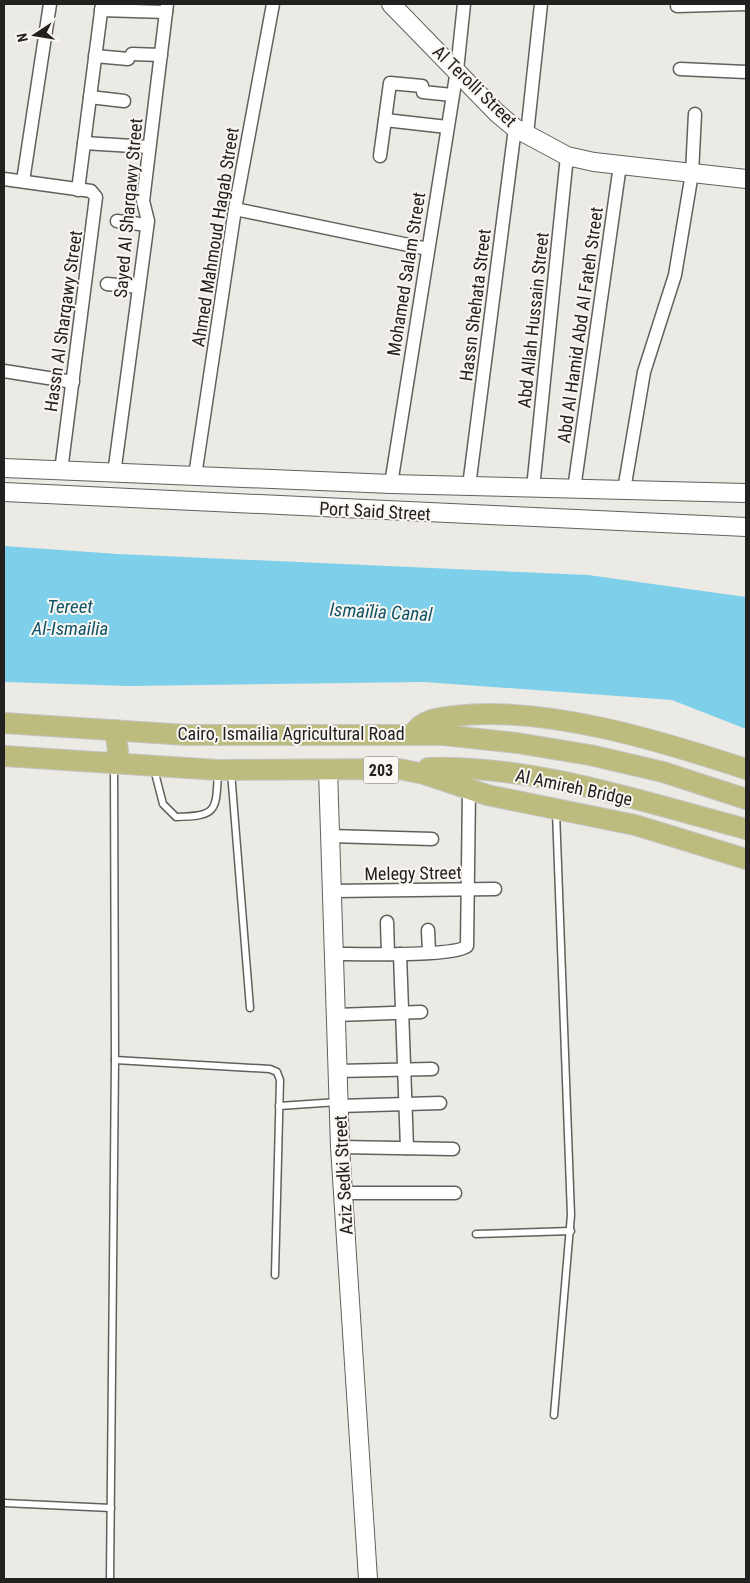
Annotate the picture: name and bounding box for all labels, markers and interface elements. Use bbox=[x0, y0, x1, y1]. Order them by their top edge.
north arrow bbox=[10, 10, 60, 60]
text: N bbox=[14, 32, 31, 44]
street label: Al Terolli Street bbox=[429, 41, 521, 131]
street label: Sayed Al Sharqawy Street bbox=[110, 117, 146, 299]
street label: Ahmed Mahmoud Hagab Street bbox=[187, 126, 243, 348]
street label: Mohamed Salam Street bbox=[383, 191, 429, 357]
street label: Abd Al Hamid Abd Al Fateh Street bbox=[553, 206, 607, 444]
street label: Hassn Shehata Street bbox=[455, 228, 495, 382]
street label: Hassn Al Sharqawy Street bbox=[40, 229, 86, 413]
street label: Abd Allah Hussain Street bbox=[513, 231, 553, 409]
street label: Port Said Street bbox=[319, 498, 431, 524]
water label: Tereet Al-Ismailia bbox=[31, 595, 108, 640]
water label: Ismaïlia Canal bbox=[329, 598, 434, 626]
street label: Cairo, Ismailia Agricultural Road bbox=[177, 723, 405, 744]
road number: 203 bbox=[364, 756, 398, 784]
street label: Al Amireh Bridge bbox=[514, 764, 634, 810]
street label: Melegy Street bbox=[364, 862, 462, 884]
street label: Aziz Sedki Street bbox=[329, 1115, 357, 1235]

